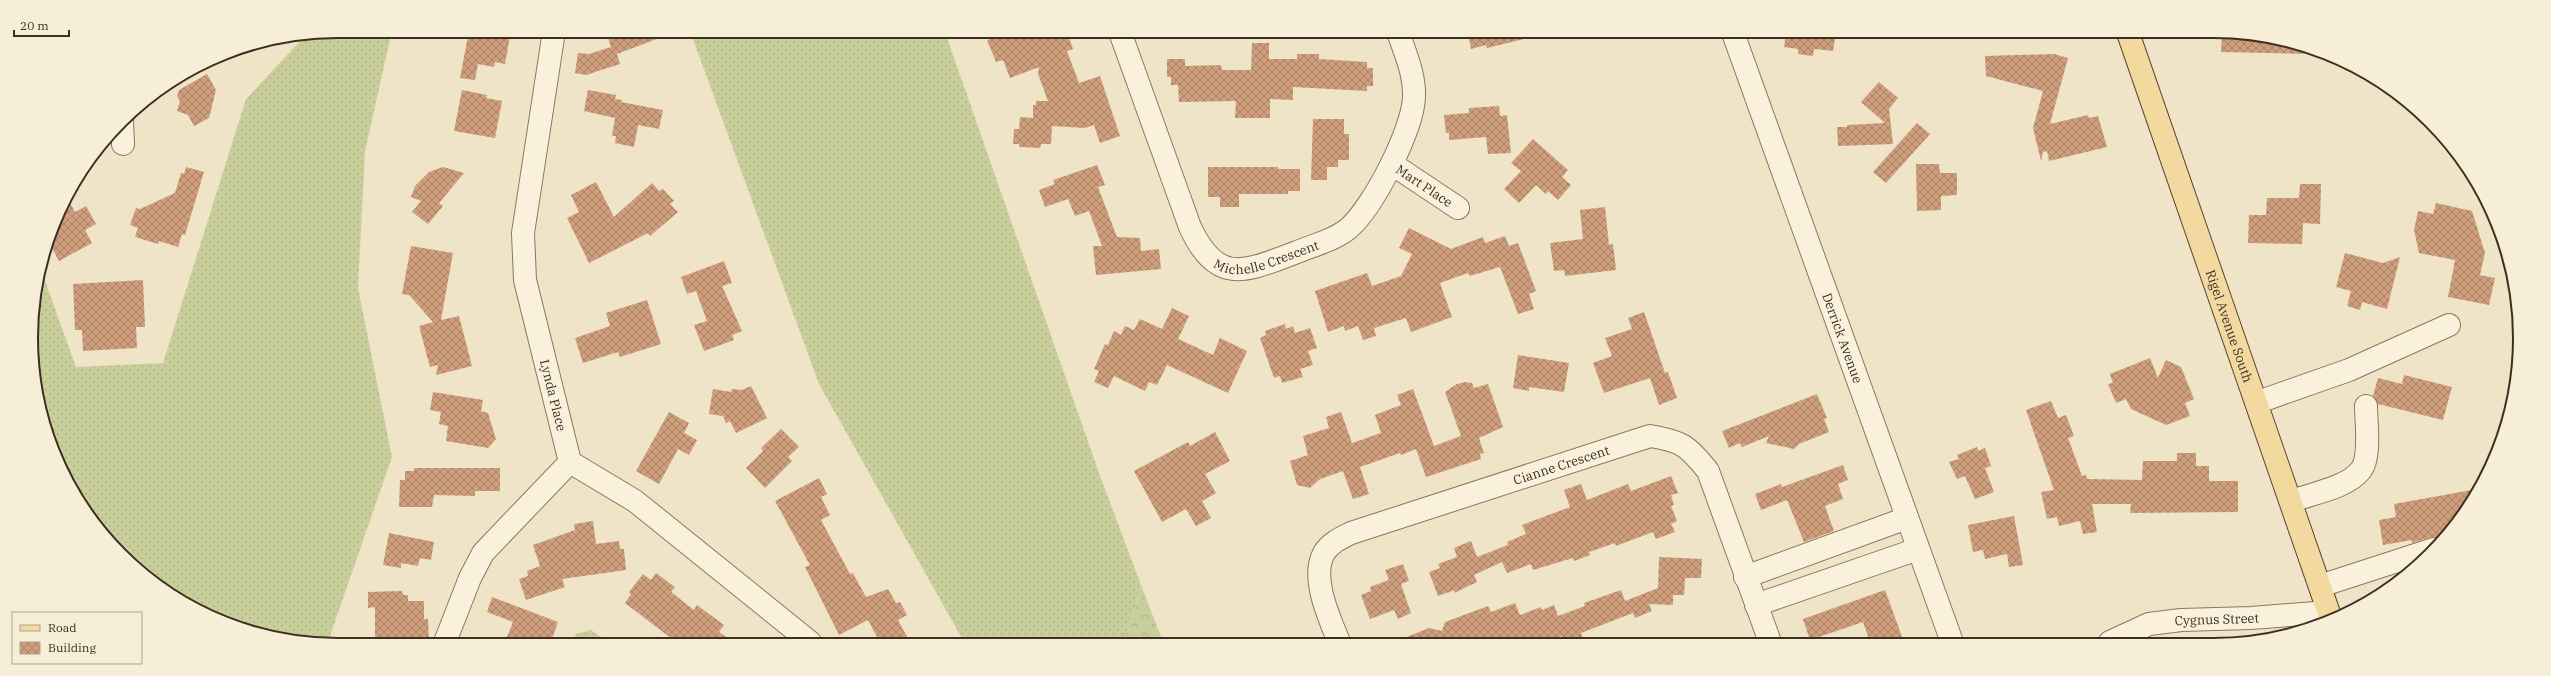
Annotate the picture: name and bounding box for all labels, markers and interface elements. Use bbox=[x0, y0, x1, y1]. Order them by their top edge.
scale bar bbox=[14, 12, 69, 38]
text: 20 m bbox=[20, 18, 49, 33]
street label: Mart Place bbox=[1393, 161, 1456, 211]
street label: Michelle Crescent bbox=[1211, 236, 1322, 278]
street label: Rigel Avenue South bbox=[2202, 267, 2256, 385]
street label: Derrick Avenue bbox=[1818, 291, 1866, 386]
street label: Lynda Place bbox=[536, 358, 570, 433]
street label: Cianne Crescent bbox=[1511, 442, 1612, 489]
street label: Cygnus Street bbox=[2174, 609, 2260, 630]
legend bbox=[12, 612, 142, 664]
text: Road bbox=[48, 620, 77, 635]
text: Building bbox=[48, 640, 96, 655]

